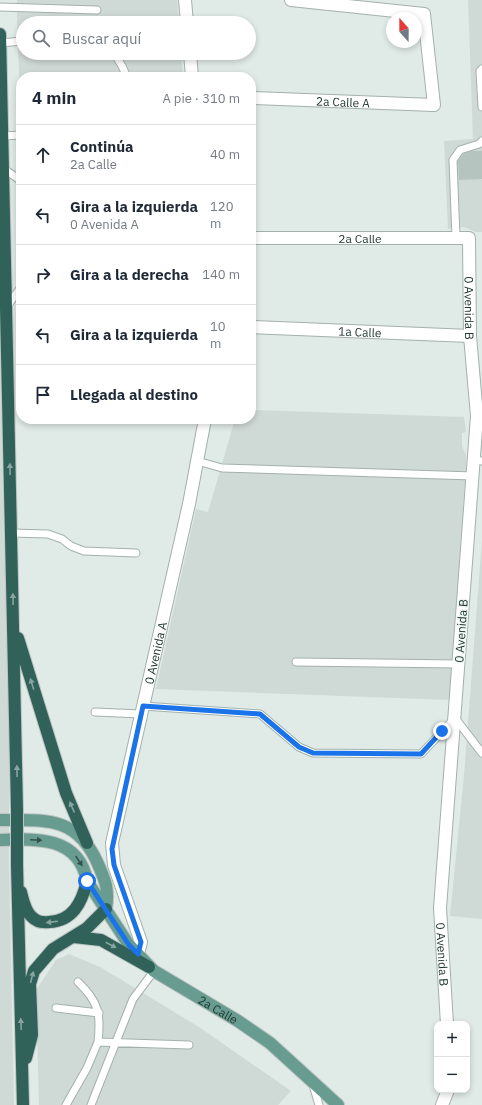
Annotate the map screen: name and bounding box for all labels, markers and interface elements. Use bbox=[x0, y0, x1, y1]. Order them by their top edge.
north arrow bbox=[386, 12, 422, 48]
search box bbox=[16, 16, 256, 60]
icon: search bbox=[30, 27, 52, 49]
text: Buscar aquí bbox=[62, 29, 141, 48]
text: 4 min bbox=[32, 87, 76, 109]
text: A pie · 310 m bbox=[162, 90, 240, 107]
street label: 2a Calle A bbox=[316, 93, 370, 110]
text: Continúa bbox=[70, 137, 134, 156]
icon: ahead bbox=[32, 144, 54, 166]
text: 40 m bbox=[210, 146, 240, 163]
text: 2a Calle bbox=[70, 156, 117, 173]
text: Gira a la izquierda bbox=[70, 197, 198, 216]
text: 120 m bbox=[210, 198, 233, 232]
icon: left bbox=[32, 204, 54, 226]
text: 0 Avenida A bbox=[70, 216, 139, 233]
street label: 2a Calle bbox=[338, 231, 382, 246]
icon: right bbox=[32, 264, 54, 286]
text: Gira a la derecha bbox=[70, 265, 189, 284]
text: 140 m bbox=[202, 266, 240, 283]
street label: 0 Avenida B bbox=[462, 276, 478, 340]
text: 10 m bbox=[210, 318, 226, 352]
street label: 1a Calle bbox=[338, 323, 382, 340]
icon: left bbox=[32, 324, 54, 346]
text: Gira a la izquierda bbox=[70, 325, 198, 344]
icon: arrive bbox=[32, 384, 54, 406]
text: Llegada al destino bbox=[70, 385, 198, 404]
one-way arrow bbox=[7, 462, 13, 475]
one-way arrow bbox=[10, 592, 16, 605]
street label: 0 Avenida B bbox=[451, 599, 471, 663]
street label: 0 Avenida A bbox=[141, 620, 170, 686]
one-way arrow bbox=[29, 677, 35, 689]
route end bbox=[433, 722, 451, 740]
one-way arrow bbox=[13, 765, 20, 777]
one-way arrow bbox=[69, 801, 75, 813]
one-way arrow bbox=[30, 837, 43, 844]
one-way arrow bbox=[75, 856, 83, 867]
route start bbox=[78, 872, 96, 890]
one-way arrow bbox=[46, 918, 58, 925]
street label: 0 Avenida B bbox=[433, 922, 452, 987]
one-way arrow bbox=[105, 942, 117, 948]
one-way arrow bbox=[29, 971, 35, 983]
street label: 2a Calle bbox=[196, 992, 241, 1027]
one-way arrow bbox=[18, 1017, 24, 1030]
map controls bbox=[434, 1021, 470, 1093]
button: + bbox=[434, 1021, 470, 1057]
button: − bbox=[434, 1057, 470, 1093]

